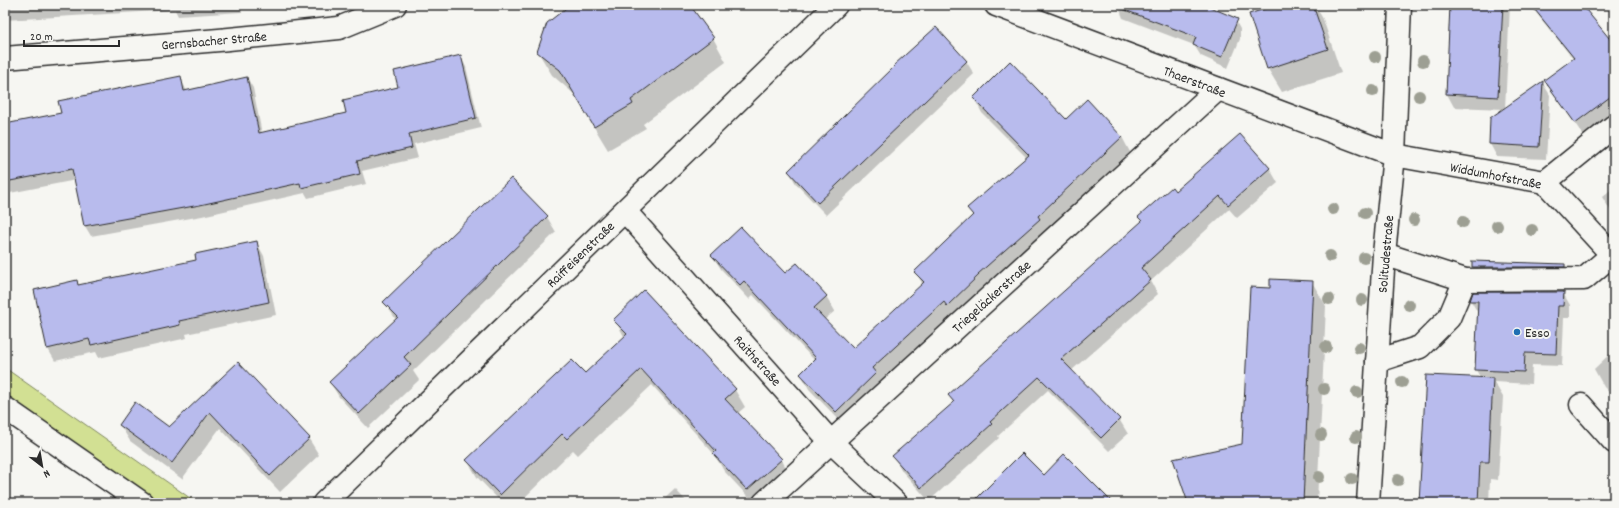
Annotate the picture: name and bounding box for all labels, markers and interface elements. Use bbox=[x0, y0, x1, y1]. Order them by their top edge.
scale bar bbox=[24, 22, 119, 48]
street label: Gernsbacher Straße bbox=[161, 27, 268, 57]
text: 20 m bbox=[30, 29, 53, 46]
street label: Thaerstraße bbox=[1160, 62, 1228, 104]
street label: Widdumhofstraße bbox=[1448, 158, 1543, 196]
street label: Solitudestraße bbox=[1374, 215, 1400, 294]
street label: Raiffeisenstraße bbox=[543, 218, 620, 293]
street label: Triegeläckerstraße bbox=[948, 256, 1036, 339]
place label: Esso bbox=[1525, 324, 1549, 344]
marker: Esso bbox=[1512, 327, 1522, 337]
street label: Raithstraße bbox=[728, 331, 785, 391]
north arrow bbox=[22, 446, 62, 486]
text: N bbox=[39, 465, 53, 481]

